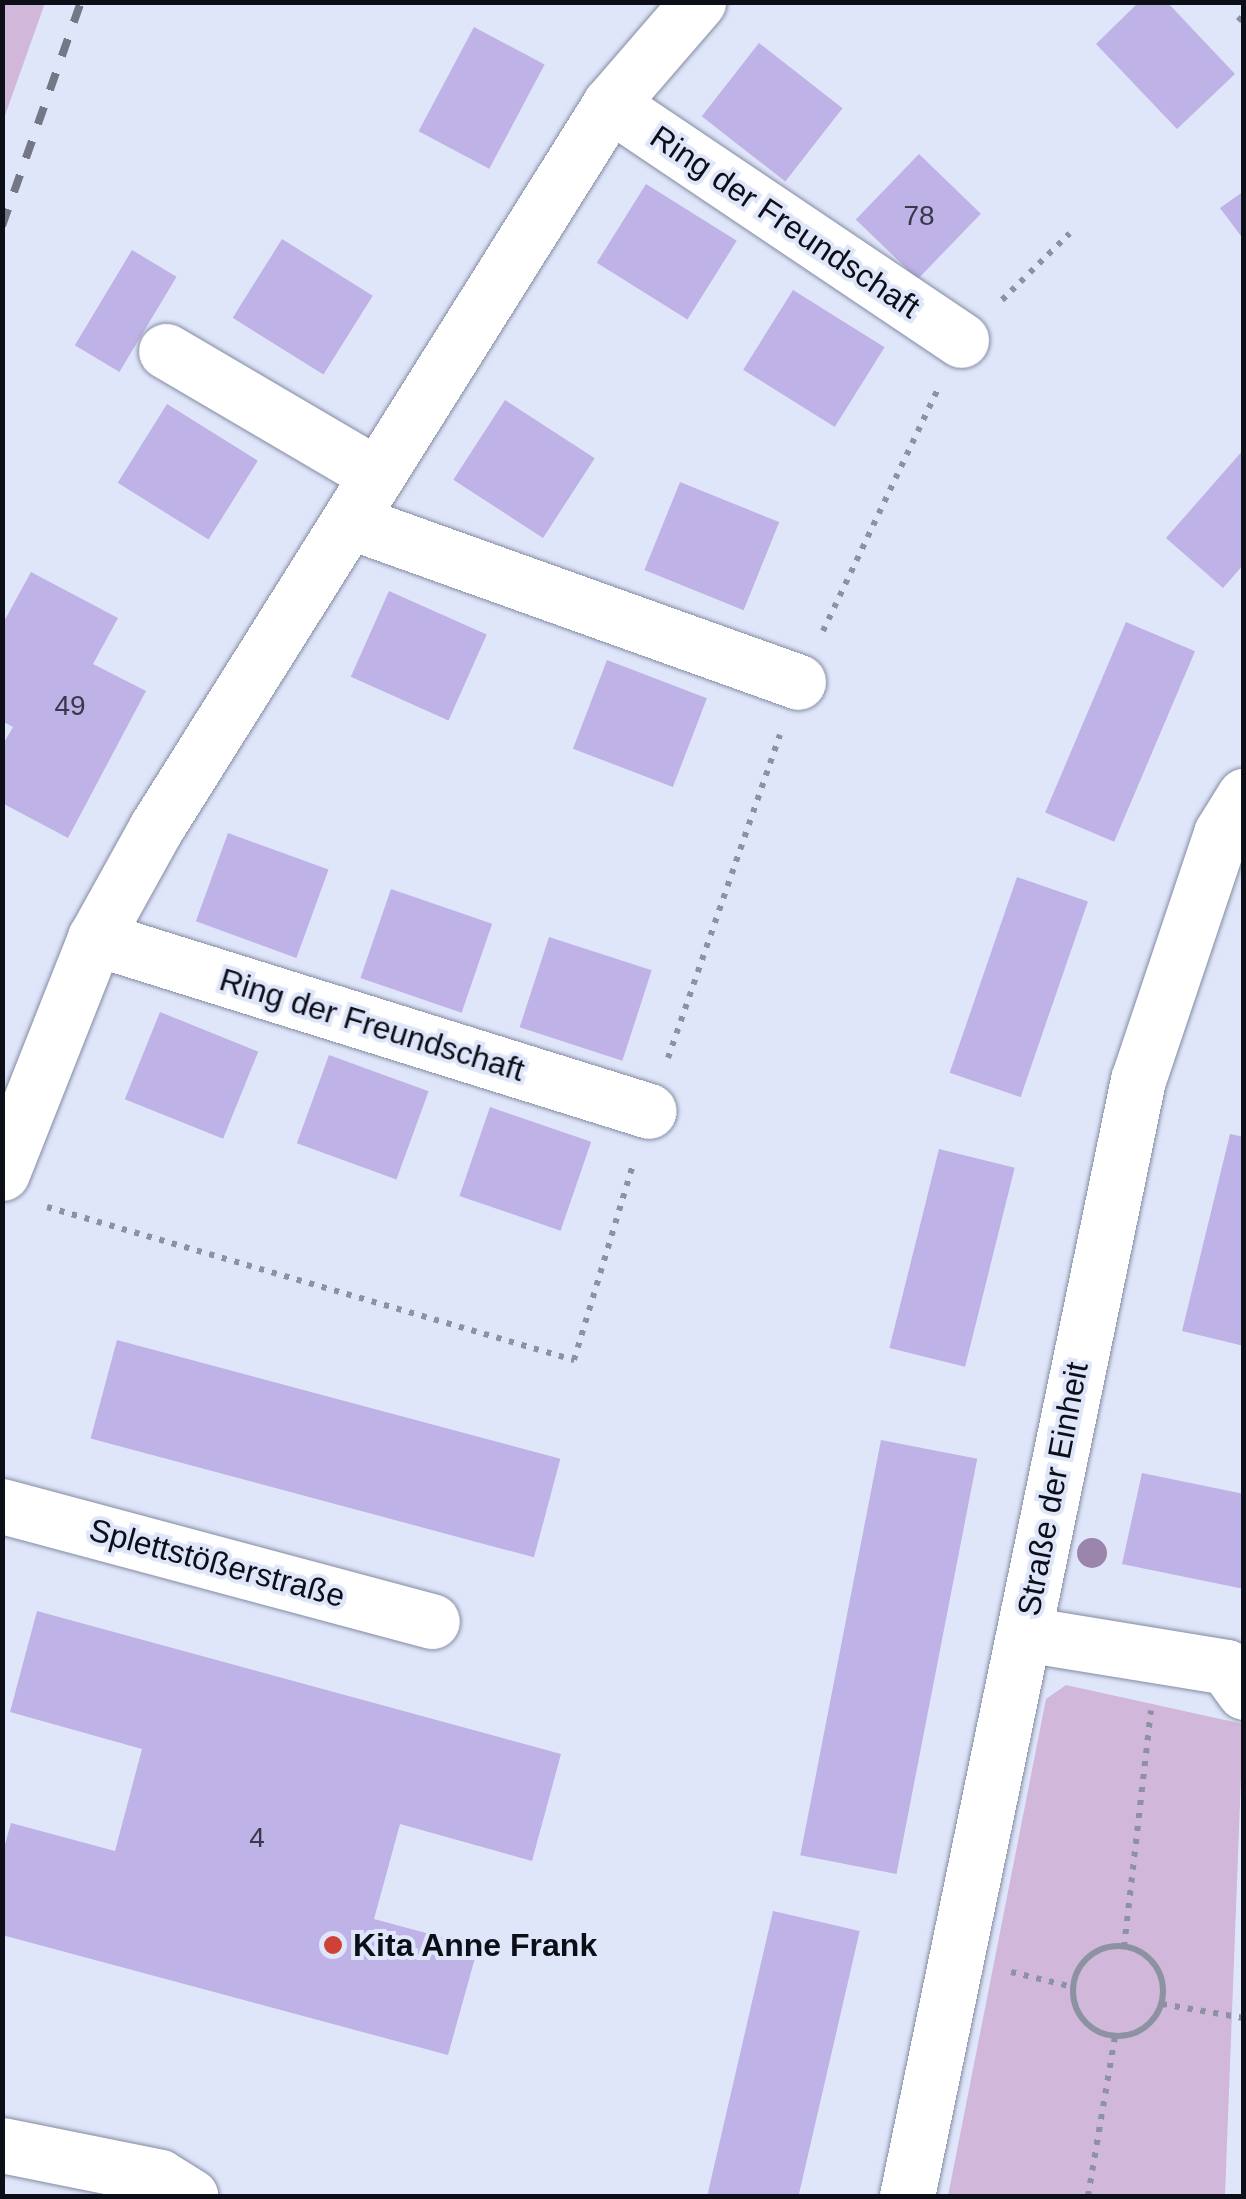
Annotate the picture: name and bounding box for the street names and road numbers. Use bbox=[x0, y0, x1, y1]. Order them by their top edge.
street label: Ring der Freundschaft bbox=[643, 118, 927, 326]
street label: Ring der Freundschaft bbox=[215, 960, 529, 1090]
street label: Straße der Einheit bbox=[1010, 1359, 1096, 1619]
street label: Splettstößerstraße bbox=[85, 1510, 349, 1616]

